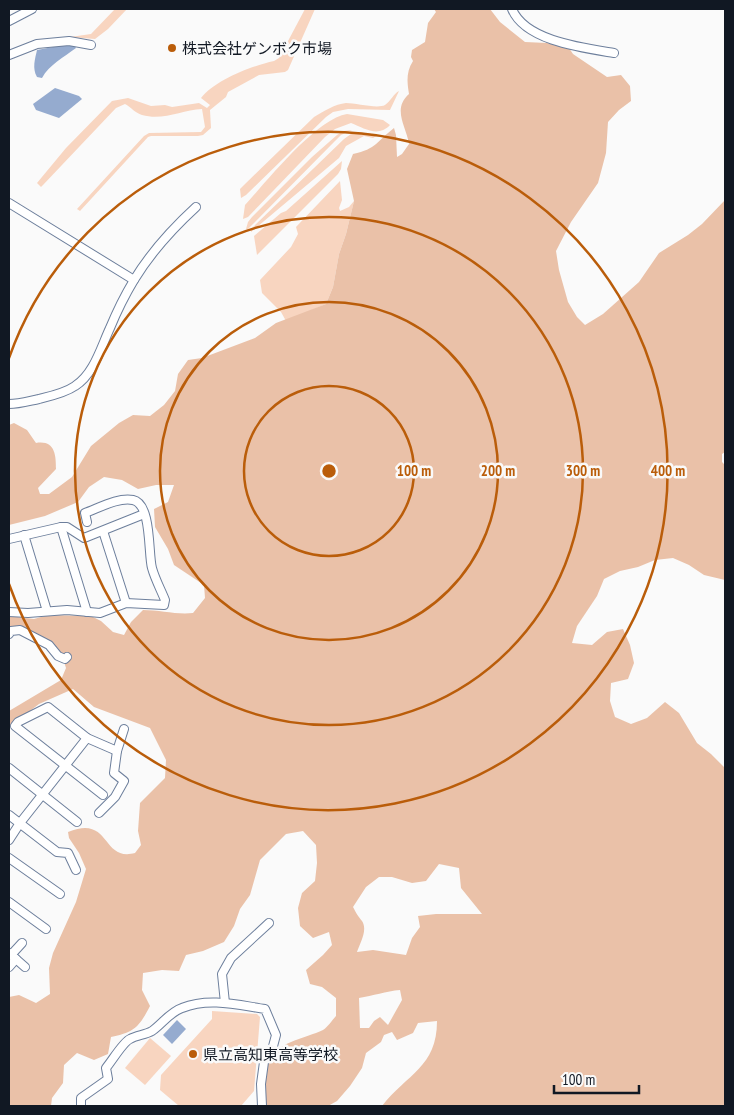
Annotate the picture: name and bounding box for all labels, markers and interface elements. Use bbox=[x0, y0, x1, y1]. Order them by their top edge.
place label: 株式会社ゲンボク市場 bbox=[182, 39, 332, 58]
marker: 株式会社ゲンボク市場 bbox=[166, 42, 178, 54]
text: 100 m bbox=[397, 461, 431, 480]
text: 200 m bbox=[481, 461, 515, 480]
text: 300 m bbox=[566, 461, 600, 480]
text: 400 m bbox=[651, 461, 685, 480]
centre of rings bbox=[320, 462, 338, 480]
place label: 県立高知東高等学校 bbox=[203, 1045, 338, 1064]
marker: 県立高知東高等学校 bbox=[187, 1048, 199, 1060]
scale bar bbox=[554, 1062, 639, 1094]
text: 100 m bbox=[562, 1070, 595, 1089]

